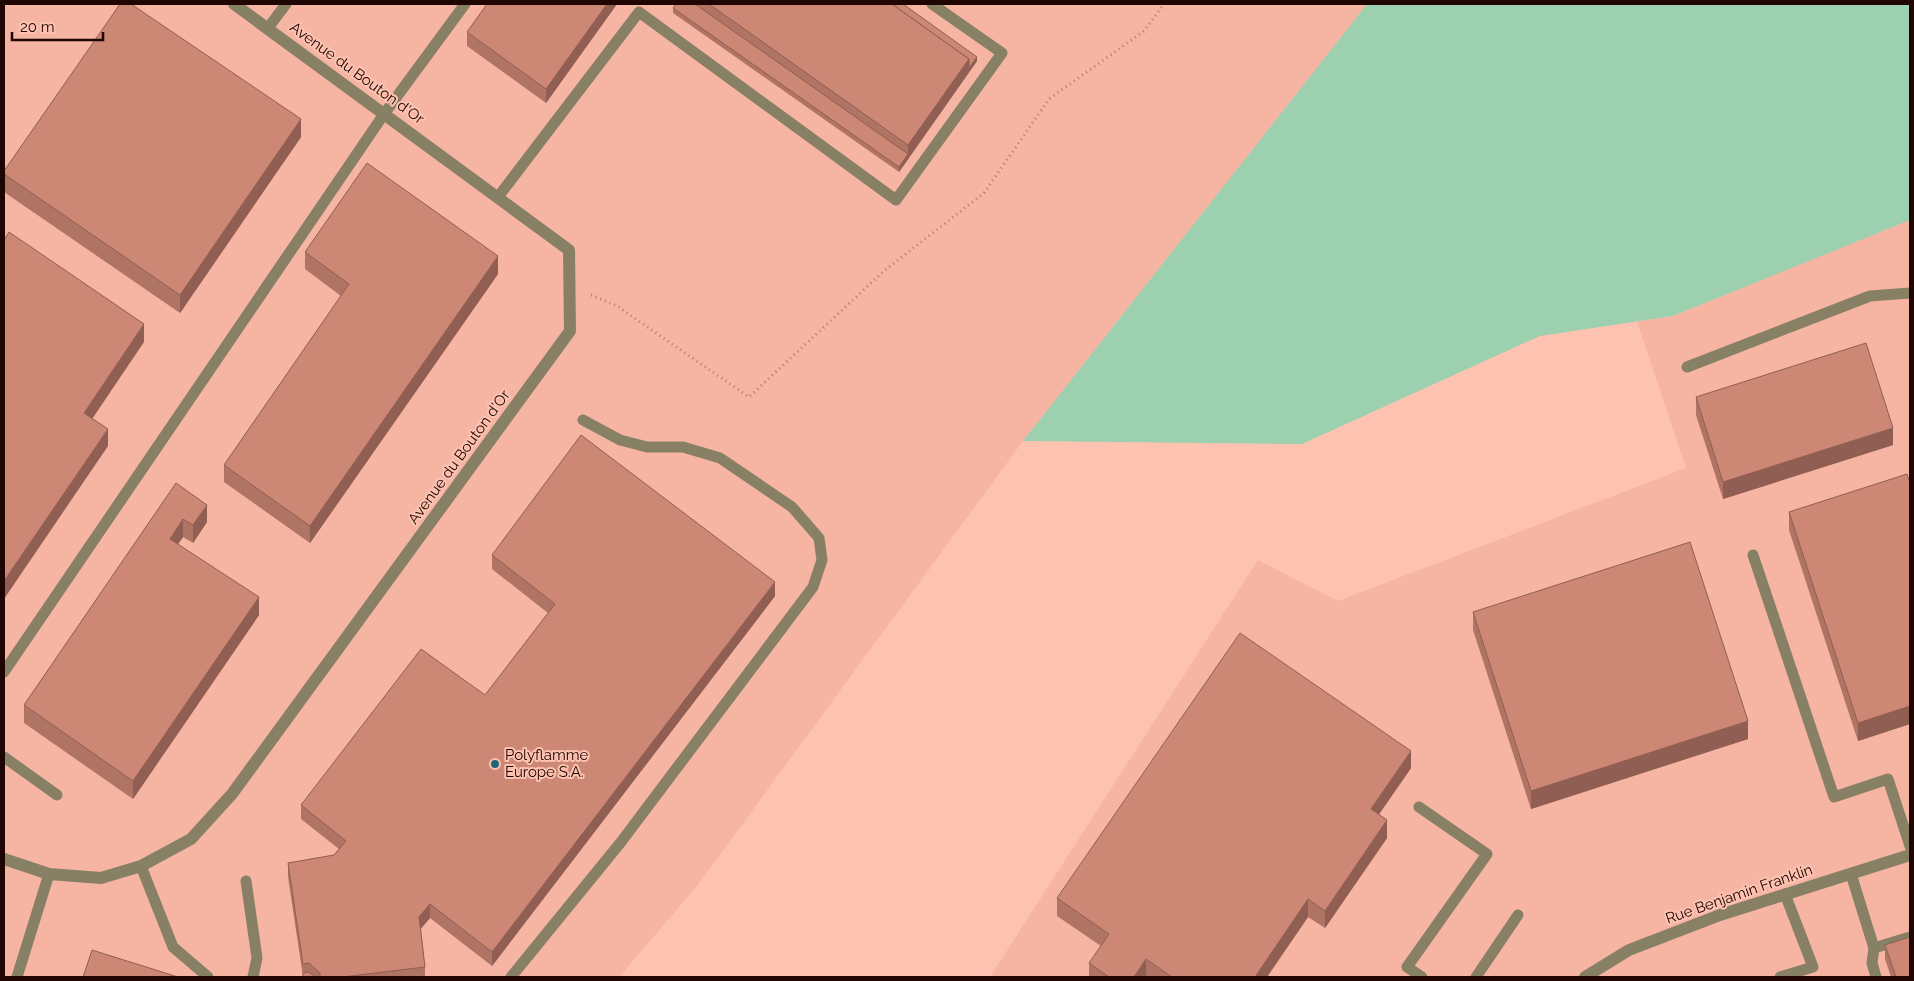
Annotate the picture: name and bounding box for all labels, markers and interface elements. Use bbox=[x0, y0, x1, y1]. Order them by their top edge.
scale bar bbox=[12, 10, 104, 42]
text: 20 m bbox=[20, 18, 55, 36]
street label: Avenue du Bouton d'Or bbox=[286, 18, 428, 128]
street label: Avenue du Bouton d'Or bbox=[404, 386, 514, 528]
place label: Polyflamme Europe S.A. bbox=[505, 746, 589, 781]
marker: Polyflamme Europe S.A. bbox=[489, 758, 501, 770]
street label: Rue Benjamin Franklin bbox=[1663, 860, 1815, 928]

